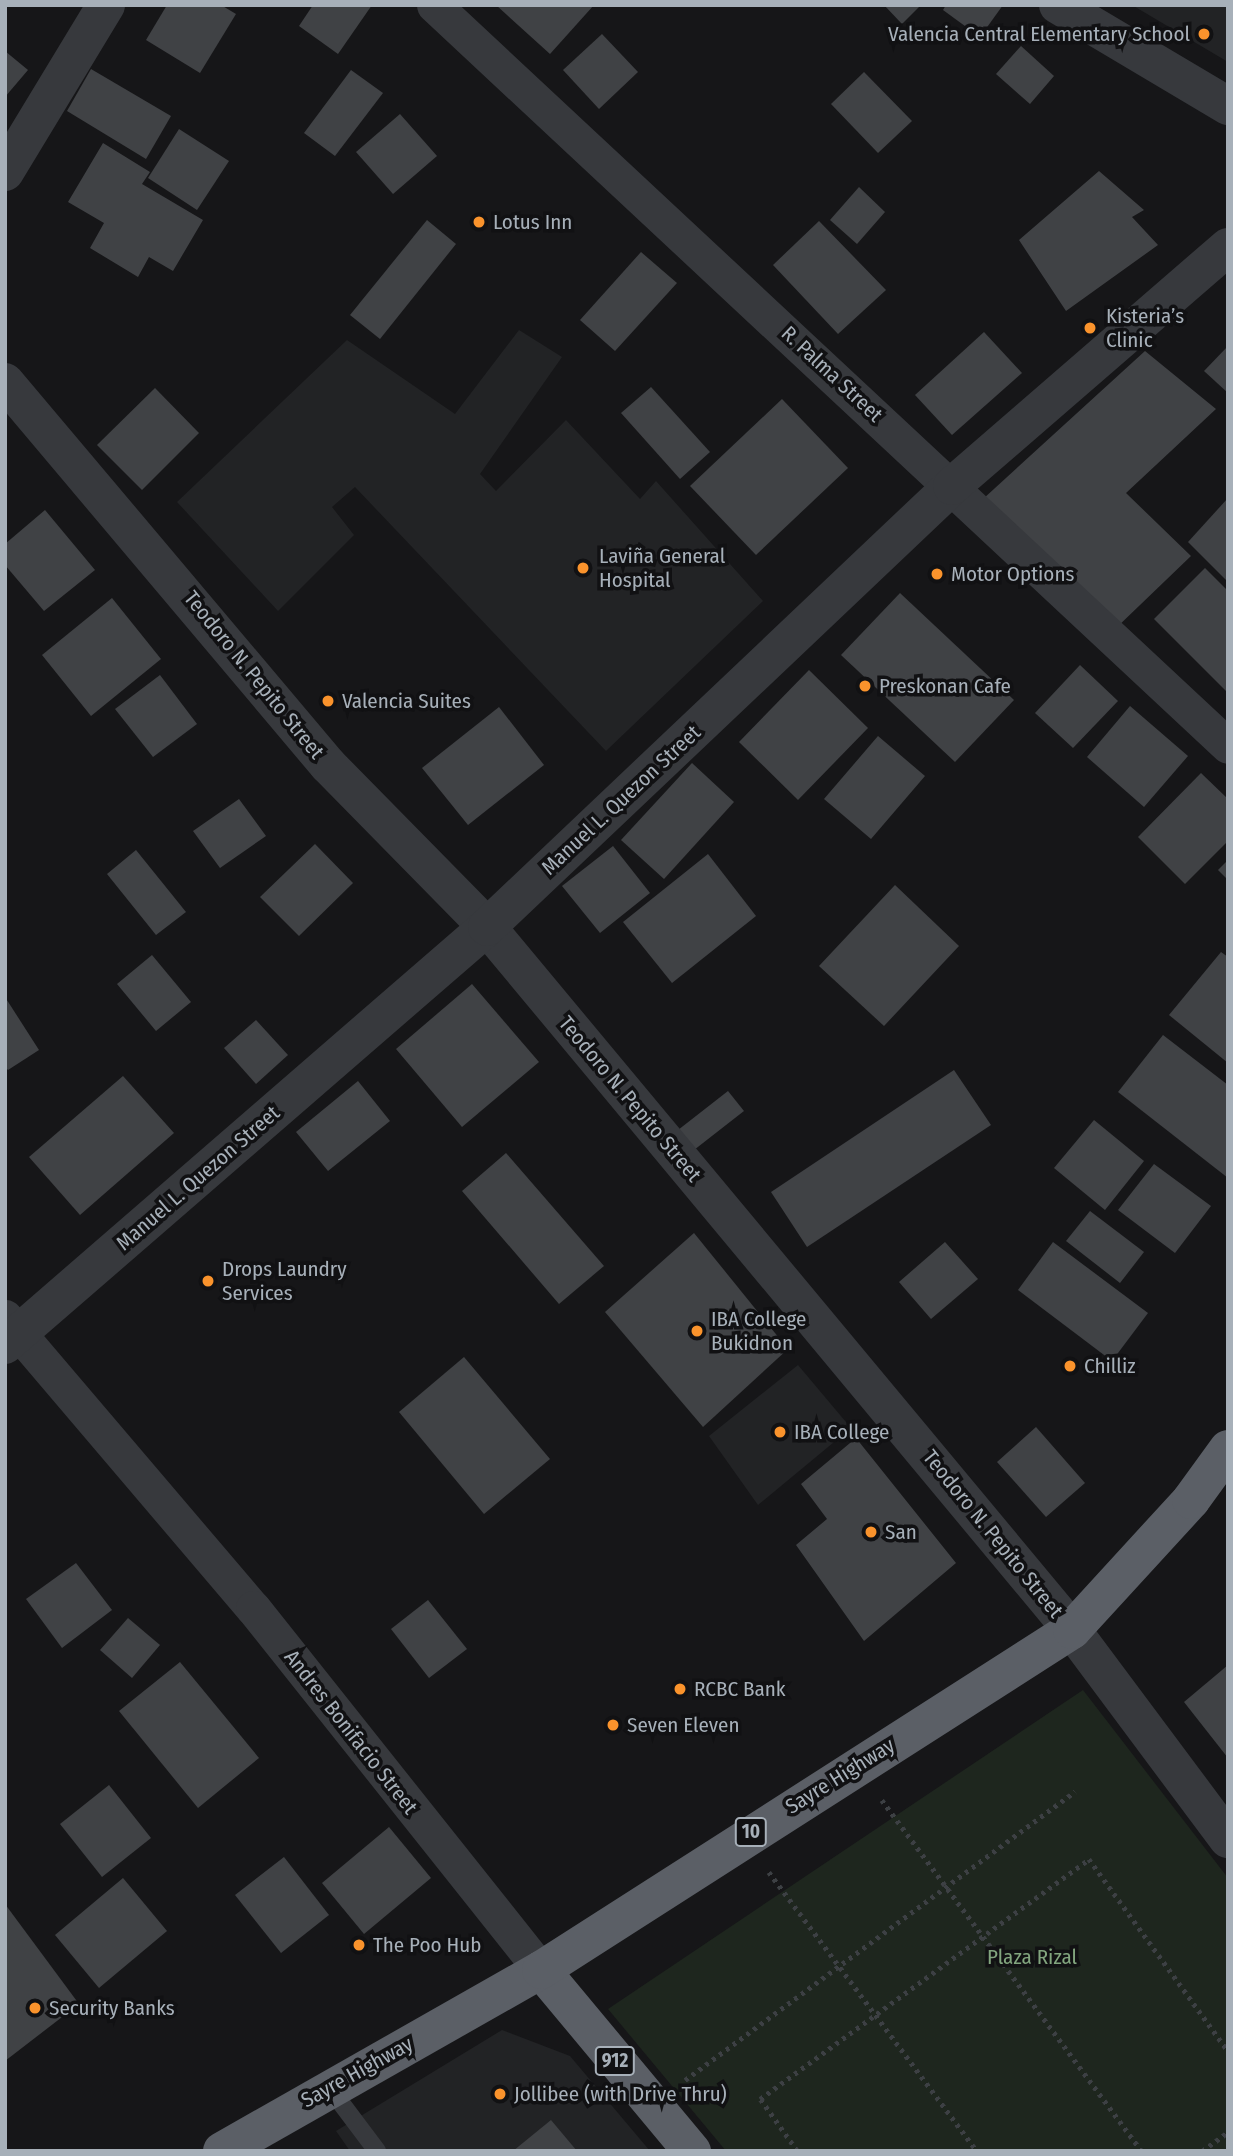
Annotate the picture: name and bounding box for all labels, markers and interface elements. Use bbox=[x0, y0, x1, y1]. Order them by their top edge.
place label: Valencia Central Elementary School bbox=[888, 21, 1190, 47]
marker: Valencia Central Elementary School bbox=[1196, 26, 1212, 42]
place label: Lotus Inn bbox=[493, 209, 572, 235]
marker: Lotus Inn bbox=[471, 214, 487, 230]
place label: Kisteria’s Clinic bbox=[1106, 303, 1184, 353]
marker: Kisteria’s Clinic bbox=[1080, 318, 1100, 338]
street label: R. Palma Street bbox=[776, 321, 888, 427]
place label: Laviña General Hospital bbox=[599, 543, 725, 593]
marker: Laviña General Hospital bbox=[573, 558, 593, 578]
place label: Motor Options bbox=[951, 561, 1074, 587]
marker: Motor Options bbox=[929, 566, 945, 582]
street label: Teodoro N. Pepito Street bbox=[179, 586, 329, 764]
place label: Preskonan Cafe bbox=[879, 673, 1011, 699]
marker: Preskonan Cafe bbox=[857, 678, 873, 694]
place label: Valencia Suites bbox=[342, 688, 471, 714]
marker: Valencia Suites bbox=[320, 693, 336, 709]
street label: Manuel L. Quezon Street bbox=[536, 720, 706, 880]
street label: Teodoro N. Pepito Street bbox=[553, 1011, 707, 1187]
street label: Manuel L. Quezon Street bbox=[111, 1100, 285, 1256]
place label: Drops Laundry Services bbox=[222, 1256, 347, 1306]
marker: Drops Laundry Services bbox=[200, 1273, 216, 1289]
place label: IBA College Bukidnon bbox=[711, 1306, 806, 1356]
marker: IBA College Bukidnon bbox=[689, 1323, 705, 1339]
place label: Chilliz bbox=[1084, 1353, 1135, 1379]
marker: Chilliz bbox=[1062, 1358, 1078, 1374]
place label: IBA College bbox=[794, 1419, 889, 1445]
marker: IBA College bbox=[772, 1424, 788, 1440]
street label: Teodoro N. Pepito Street bbox=[918, 1445, 1068, 1623]
place label: San bbox=[885, 1519, 917, 1545]
marker: San bbox=[863, 1524, 879, 1540]
street label: Andres Bonifacio Street bbox=[279, 1645, 423, 1819]
place label: RCBC Bank bbox=[694, 1676, 786, 1702]
marker: RCBC Bank bbox=[672, 1681, 688, 1697]
place label: Seven Eleven bbox=[627, 1712, 739, 1738]
marker: Seven Eleven bbox=[605, 1717, 621, 1733]
street label: Sayre Highway bbox=[781, 1733, 899, 1819]
road number: 10 bbox=[734, 1816, 768, 1848]
place label: The Poo Hub bbox=[373, 1932, 481, 1958]
marker: The Poo Hub bbox=[351, 1937, 367, 1953]
park label: Plaza Rizal bbox=[987, 1944, 1077, 1970]
place label: Security Banks bbox=[49, 1995, 175, 2021]
marker: Security Banks bbox=[27, 2000, 43, 2016]
street label: Sayre Highway bbox=[297, 2031, 417, 2113]
road number: 912 bbox=[594, 2046, 636, 2076]
place label: Jollibee (with Drive Thru) bbox=[514, 2081, 727, 2107]
marker: Jollibee (with Drive Thru) bbox=[492, 2086, 508, 2102]

